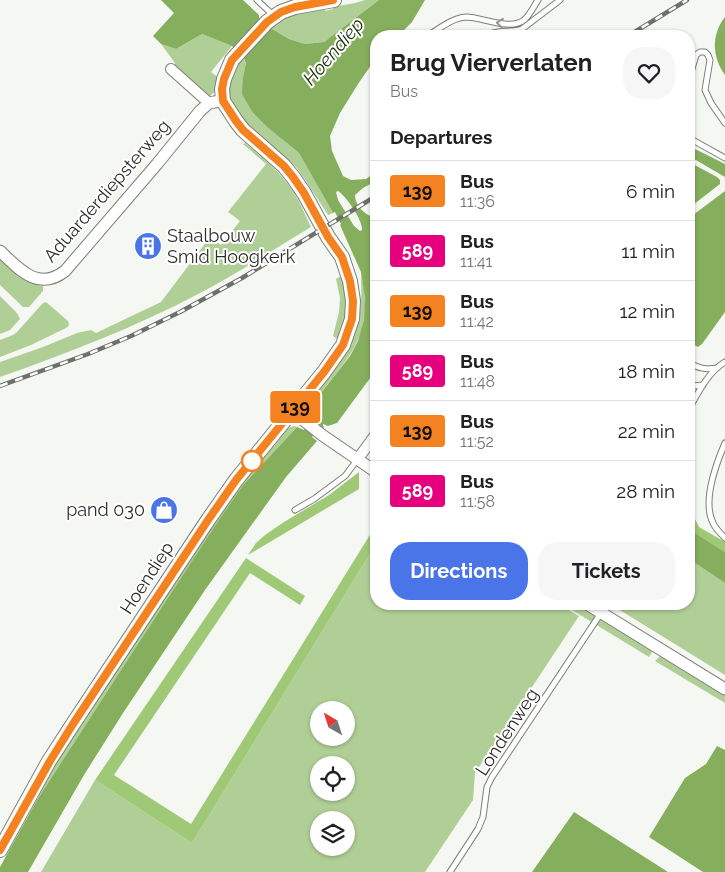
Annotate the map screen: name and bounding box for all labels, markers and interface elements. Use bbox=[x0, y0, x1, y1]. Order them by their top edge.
water label: Hoendiep bbox=[298, 13, 368, 89]
one-way arrow bbox=[496, 18, 504, 29]
button: heart bbox=[623, 47, 675, 99]
text: Brug Vierverlaten bbox=[390, 48, 592, 77]
text: Bus bbox=[390, 82, 418, 101]
street label: Aduarderdiepsterweg bbox=[39, 115, 174, 266]
text: Departures bbox=[390, 126, 492, 148]
text: Bus bbox=[460, 170, 494, 192]
text: 139 bbox=[403, 180, 432, 201]
text: 6 min bbox=[626, 180, 675, 202]
text: 11:36 bbox=[460, 192, 495, 211]
place label: Staalbouw Smid Hoogkerk bbox=[167, 225, 296, 267]
text: Bus bbox=[460, 230, 494, 252]
building icon: Staalbouw Smid Hoogkerk bbox=[133, 231, 163, 261]
text: 589 bbox=[402, 240, 433, 261]
text: 11 min bbox=[621, 240, 675, 262]
text: 11:41 bbox=[460, 252, 492, 271]
text: Bus bbox=[460, 290, 494, 312]
text: 139 bbox=[403, 300, 432, 321]
text: 12 min bbox=[619, 300, 675, 322]
text: 11:42 bbox=[460, 312, 494, 331]
text: Bus bbox=[460, 350, 494, 372]
text: 589 bbox=[402, 360, 433, 381]
text: 18 min bbox=[618, 360, 675, 382]
text: 11:48 bbox=[460, 372, 495, 391]
line badge: 139 bbox=[266, 391, 324, 423]
text: 139 bbox=[280, 396, 310, 417]
text: Bus bbox=[460, 410, 494, 432]
text: 139 bbox=[403, 420, 432, 441]
text: 22 min bbox=[618, 420, 675, 442]
text: 11:52 bbox=[460, 432, 494, 451]
unlabelled marker bbox=[241, 450, 263, 472]
text: Bus bbox=[460, 470, 494, 492]
text: 589 bbox=[402, 480, 433, 501]
text: 28 min bbox=[616, 480, 675, 502]
text: 11:58 bbox=[460, 492, 495, 511]
shop icon: pand 030 bbox=[149, 495, 179, 525]
place label: pand 030 bbox=[66, 499, 145, 520]
street label: Hoendiep bbox=[116, 538, 178, 618]
button: Directions bbox=[390, 542, 528, 600]
button: Tickets bbox=[538, 542, 675, 600]
street label: Londenweg bbox=[471, 684, 542, 779]
north arrow bbox=[310, 701, 355, 746]
map controls bbox=[310, 701, 355, 856]
button: locate bbox=[310, 756, 355, 801]
button: layers bbox=[310, 811, 355, 856]

